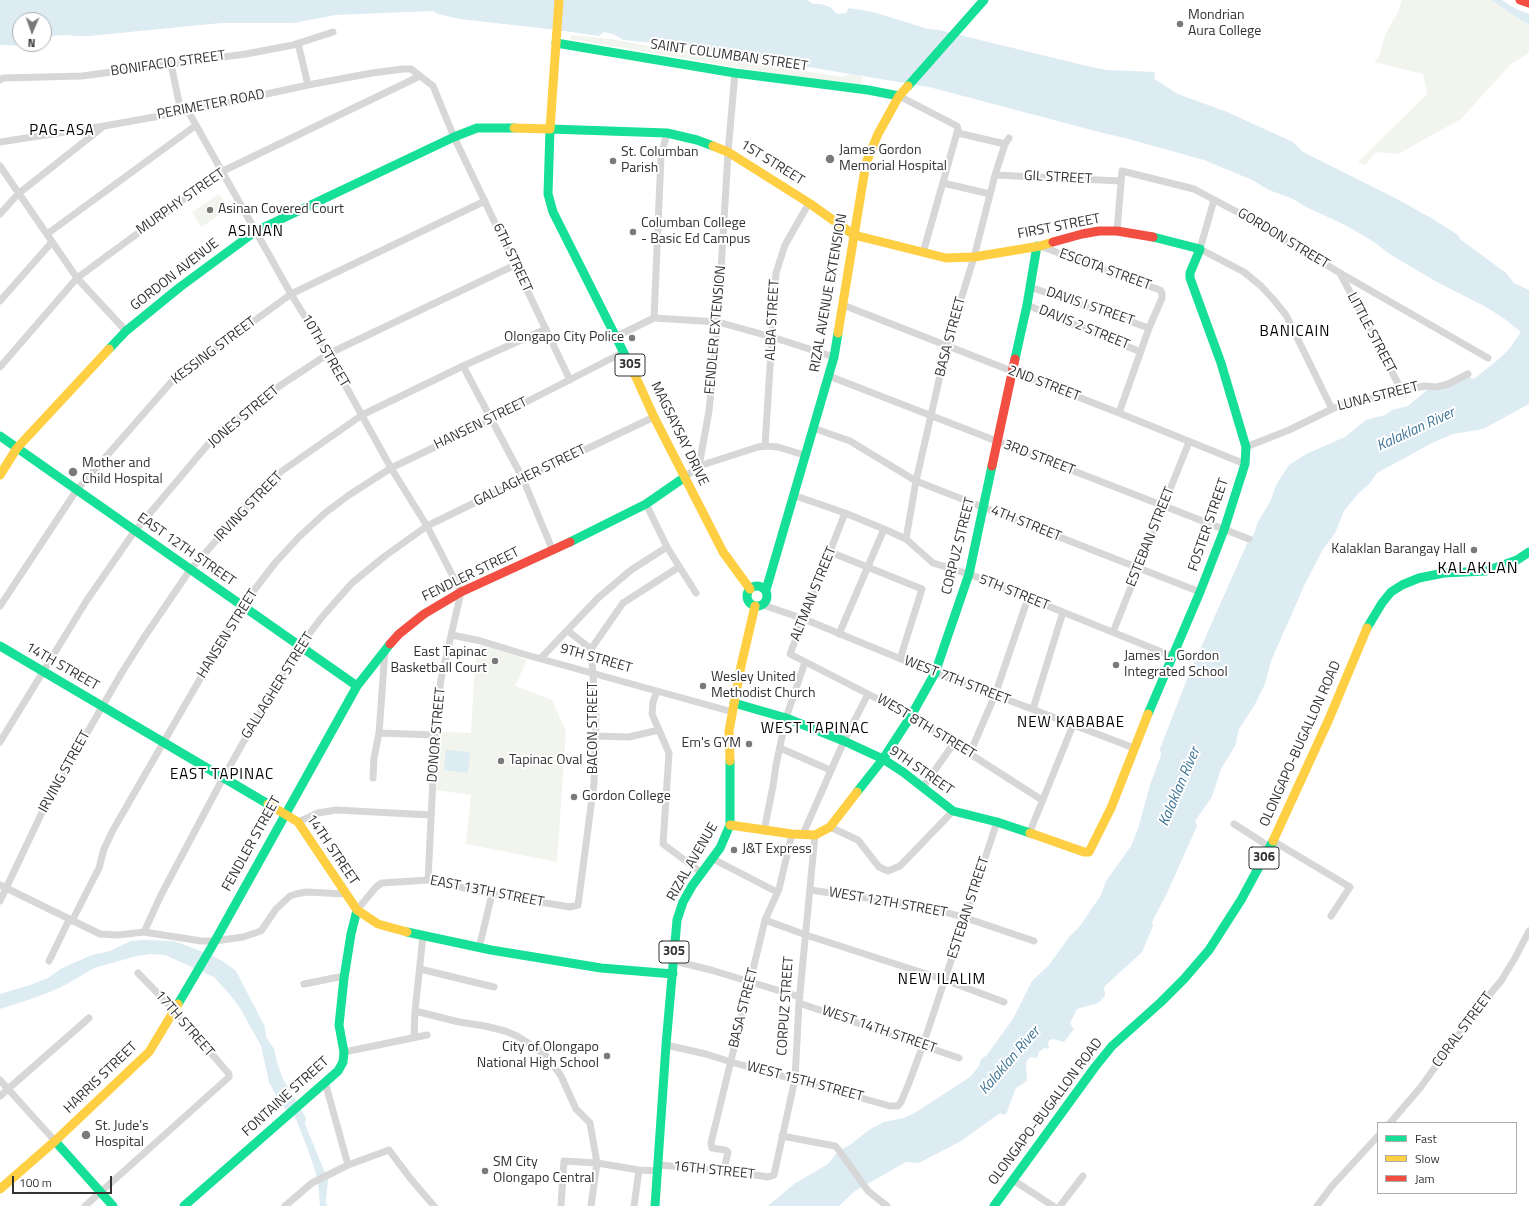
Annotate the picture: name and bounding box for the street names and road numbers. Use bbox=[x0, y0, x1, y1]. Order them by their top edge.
street label: SAINT COLUMBAN STREET bbox=[649, 37, 809, 75]
street label: BONIFACIO STREET bbox=[110, 48, 226, 80]
street label: PERIMETER ROAD bbox=[156, 86, 266, 124]
street label: 1ST STREET bbox=[737, 137, 807, 189]
street label: MURPHY STREET bbox=[134, 165, 228, 239]
street label: GIL STREET bbox=[1023, 168, 1093, 188]
street label: GORDON STREET bbox=[1234, 205, 1332, 273]
street label: FIRST STREET bbox=[1016, 211, 1102, 243]
street label: RIZAL AVENUE EXTENSION bbox=[807, 212, 851, 374]
street label: 6TH STREET bbox=[489, 221, 535, 295]
street label: GORDON AVENUE bbox=[128, 235, 222, 315]
street label: ESCOTA STREET bbox=[1057, 246, 1153, 294]
street label: FENDLER EXTENSION bbox=[702, 265, 730, 395]
street label: ALBA STREET bbox=[762, 279, 784, 361]
street label: DAVIS I STREET bbox=[1044, 284, 1136, 330]
street label: LITTLE STREET bbox=[1343, 290, 1399, 376]
street label: BASA STREET bbox=[932, 295, 970, 379]
street label: DAVIS 2 STREET bbox=[1036, 302, 1132, 354]
street label: 10TH STREET bbox=[297, 311, 353, 391]
street label: KESSING STREET bbox=[168, 314, 260, 388]
road number: 305 bbox=[615, 354, 645, 376]
street label: 2ND STREET bbox=[1006, 363, 1082, 405]
street label: MAGSAYSAY DRIVE bbox=[647, 379, 711, 489]
street label: LUNA STREET bbox=[1336, 379, 1420, 415]
street label: JONES STREET bbox=[205, 382, 283, 452]
street label: HANSEN STREET bbox=[432, 394, 530, 454]
street label: 3RD STREET bbox=[1001, 437, 1077, 479]
street label: GALLAGHER STREET bbox=[471, 442, 589, 510]
street label: IRVING STREET bbox=[211, 468, 287, 546]
street label: FOSTER STREET bbox=[1185, 476, 1233, 574]
street label: ESTEBAN STREET bbox=[1123, 485, 1179, 589]
street label: CORPUZ STREET bbox=[939, 496, 979, 596]
street label: 4TH STREET bbox=[988, 502, 1064, 546]
street label: EAST 12TH STREET bbox=[134, 510, 238, 590]
street label: FENDLER STREET bbox=[420, 544, 522, 606]
street label: ALTMAN STREET bbox=[787, 544, 841, 644]
street label: 5TH STREET bbox=[976, 571, 1052, 615]
street label: HANSEN STREET bbox=[194, 586, 262, 682]
street label: GALLAGHER STREET bbox=[238, 630, 318, 742]
street label: 14TH STREET bbox=[22, 639, 102, 695]
street label: 9TH STREET bbox=[558, 641, 634, 677]
street label: WEST 7TH STREET bbox=[902, 653, 1012, 709]
street label: OLONGAPO-BUGALLON ROAD bbox=[1257, 659, 1345, 829]
street label: BACON STREET bbox=[586, 682, 602, 774]
street label: DONOR STREET bbox=[424, 687, 450, 783]
street label: WEST 8TH STREET bbox=[874, 691, 978, 763]
street label: IRVING STREET bbox=[36, 728, 94, 816]
street label: 9TH STREET bbox=[886, 743, 956, 799]
street label: FENDLER STREET bbox=[219, 793, 285, 895]
street label: 14TH STREET bbox=[302, 811, 362, 889]
street label: RIZAL AVENUE bbox=[664, 820, 722, 904]
road number: 306 bbox=[1249, 847, 1279, 869]
street label: ESTEBAN STREET bbox=[945, 855, 993, 961]
street label: EAST 13TH STREET bbox=[428, 873, 546, 911]
street label: WEST 12TH STREET bbox=[827, 884, 949, 922]
road number: 305 bbox=[659, 941, 689, 963]
street label: CORPUZ STREET bbox=[774, 956, 798, 1056]
street label: BASA STREET bbox=[726, 966, 762, 1050]
street label: 17TH STREET bbox=[151, 988, 217, 1060]
street label: CORAL STREET bbox=[1429, 989, 1497, 1071]
street label: WEST 14TH STREET bbox=[819, 1003, 939, 1057]
street label: OLONGAPO-BUGALLON ROAD bbox=[985, 1035, 1107, 1189]
street label: HARRIS STREET bbox=[61, 1039, 141, 1117]
street label: FONTAINE STREET bbox=[239, 1054, 333, 1140]
street label: WEST 15TH STREET bbox=[745, 1058, 865, 1106]
street label: 16TH STREET bbox=[672, 1158, 756, 1184]

